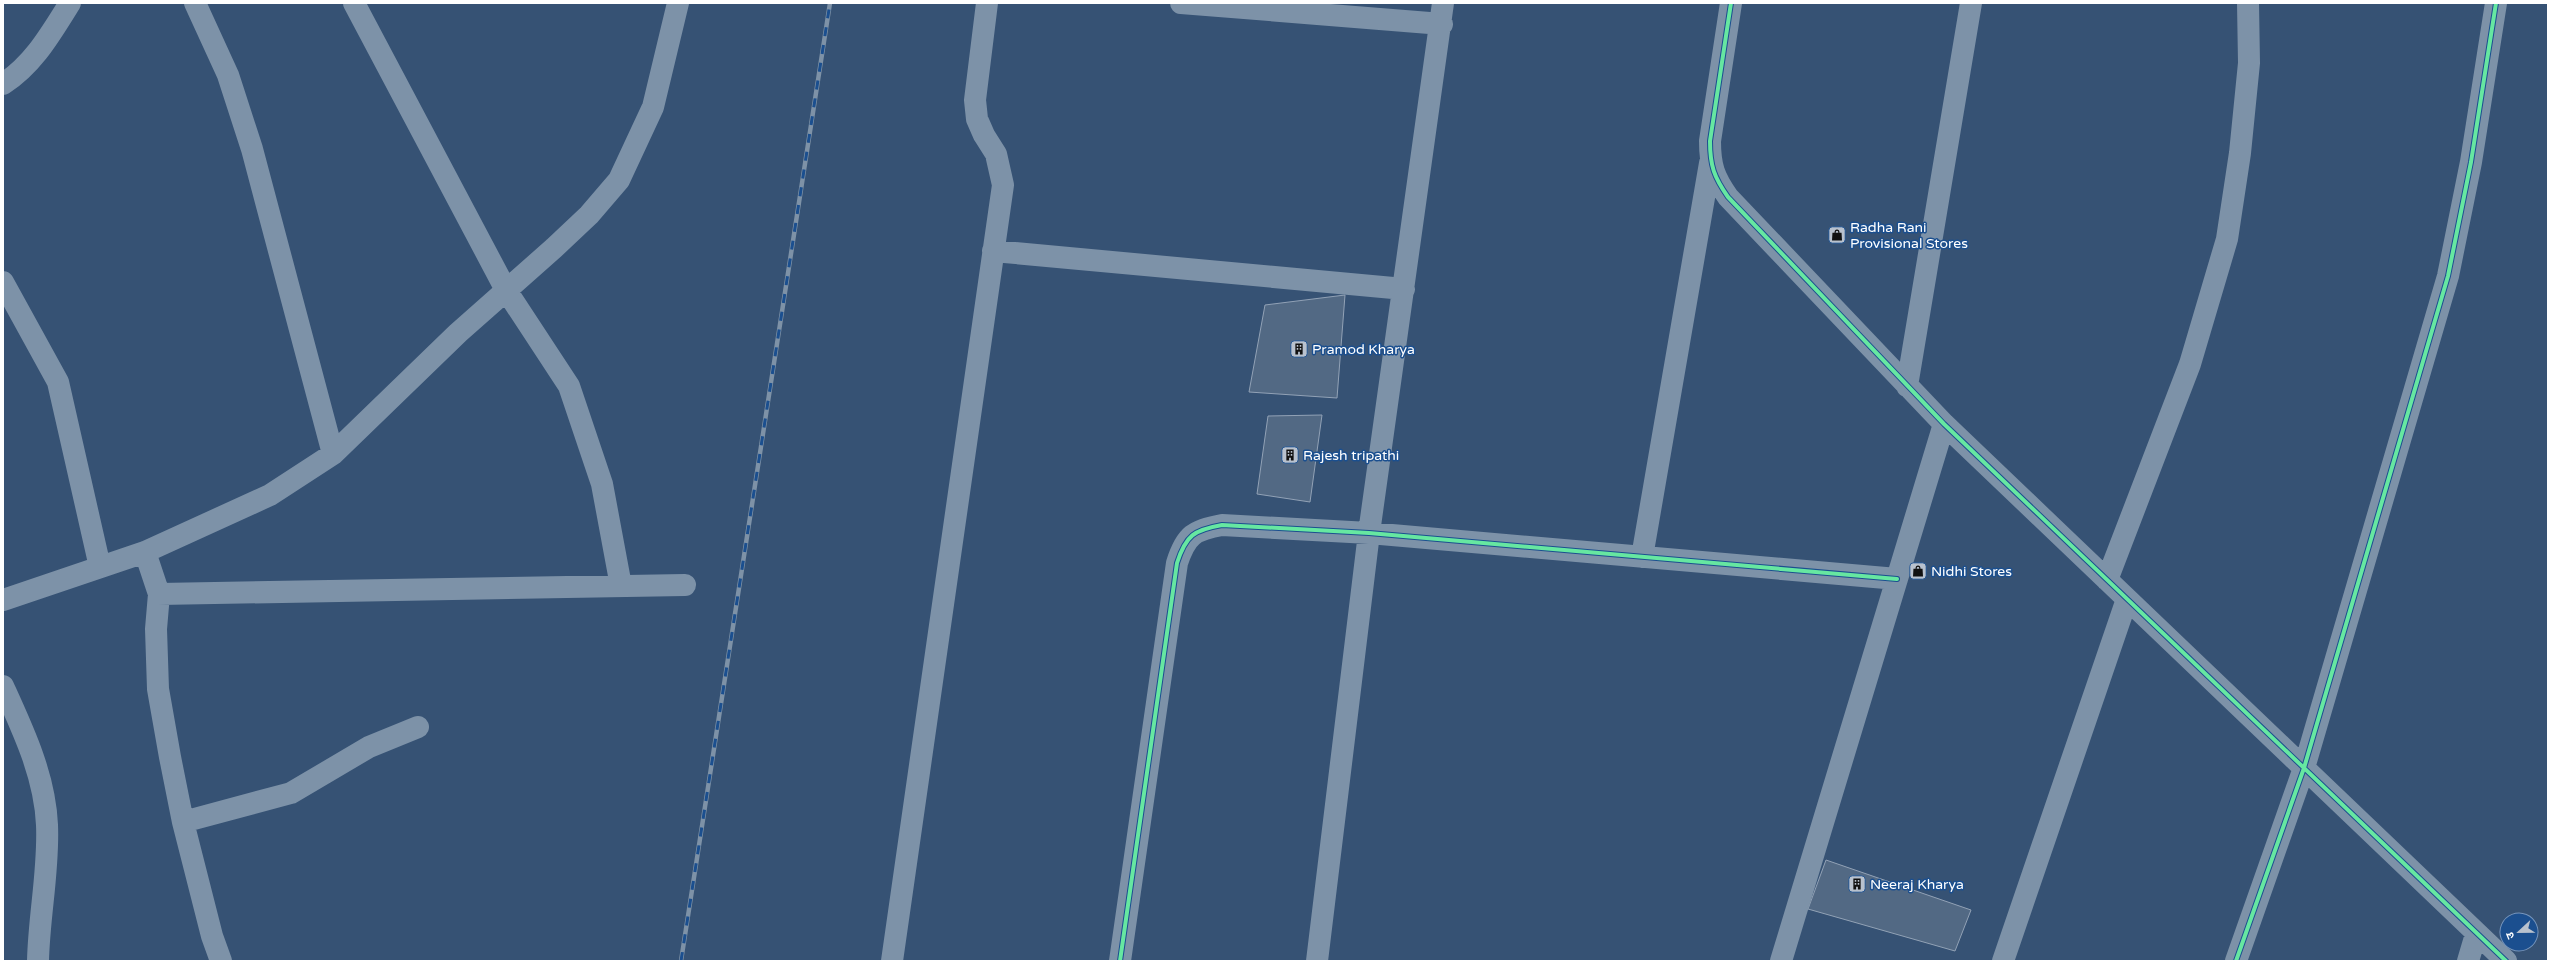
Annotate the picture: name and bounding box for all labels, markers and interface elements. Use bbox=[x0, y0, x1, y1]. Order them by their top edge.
place label: Radha Rani Provisional Stores bbox=[1850, 219, 1968, 252]
shop icon: Radha Rani Provisional Stores bbox=[1827, 225, 1847, 245]
building icon: Pramod Kharya bbox=[1289, 339, 1309, 359]
place label: Pramod Kharya bbox=[1312, 341, 1415, 358]
building icon: Rajesh tripathi bbox=[1280, 445, 1300, 465]
place label: Rajesh tripathi bbox=[1303, 447, 1399, 464]
shop icon: Nidhi Stores bbox=[1908, 561, 1928, 581]
place label: Nidhi Stores bbox=[1931, 563, 2012, 580]
building icon: Neeraj Kharya bbox=[1847, 874, 1867, 894]
place label: Neeraj Kharya bbox=[1870, 876, 1964, 893]
north arrow bbox=[2499, 912, 2539, 952]
text: उ bbox=[2503, 930, 2517, 941]

